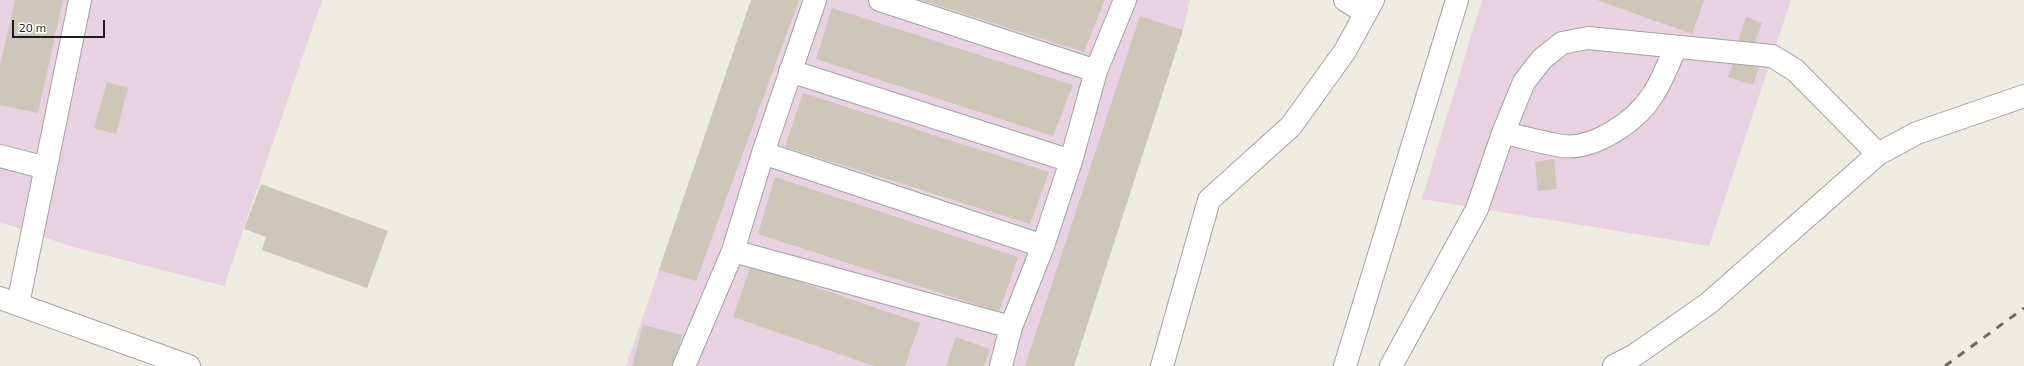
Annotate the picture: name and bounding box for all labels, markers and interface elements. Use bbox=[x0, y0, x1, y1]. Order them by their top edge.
scale bar bbox=[14, 12, 107, 38]
text: 20 m bbox=[19, 20, 46, 34]

